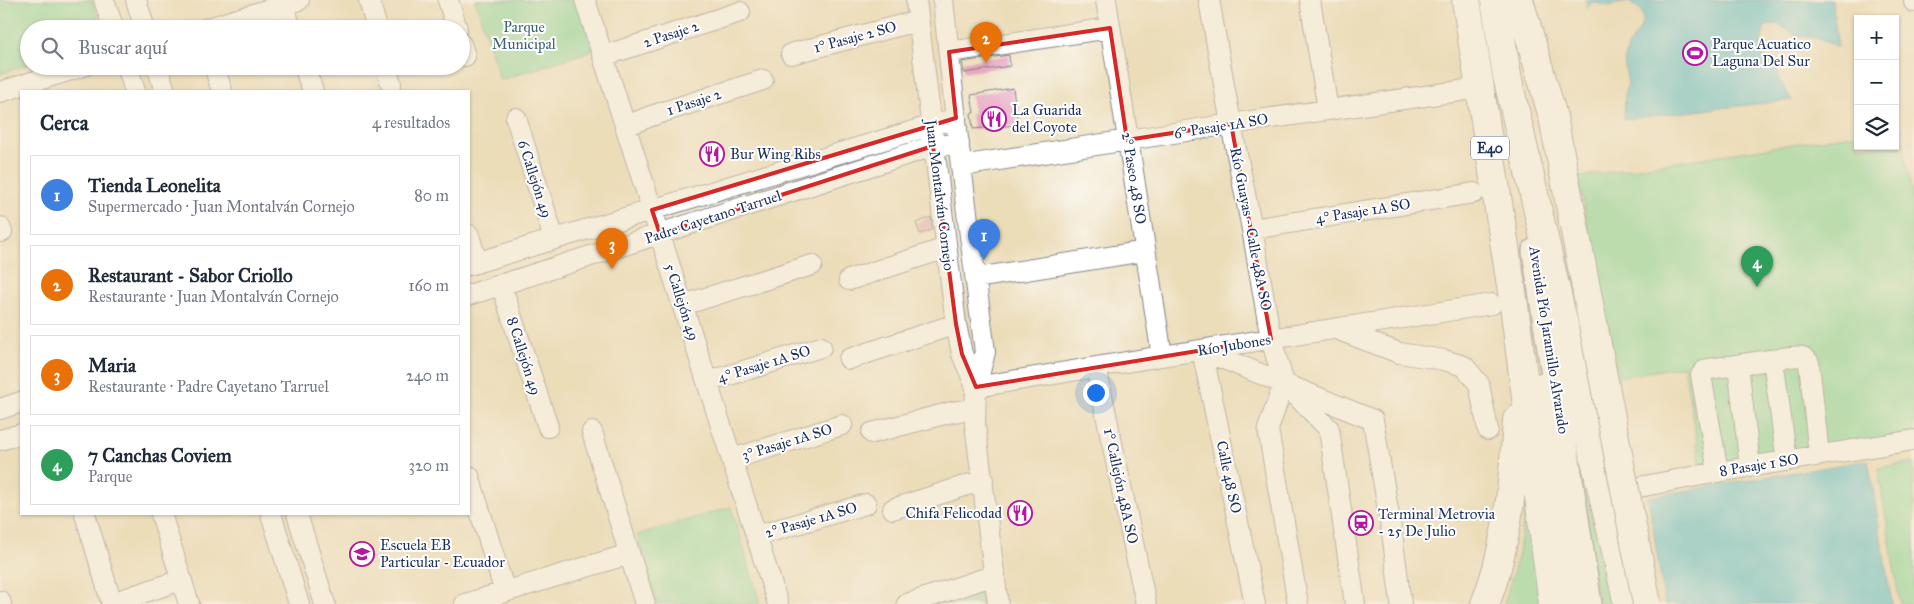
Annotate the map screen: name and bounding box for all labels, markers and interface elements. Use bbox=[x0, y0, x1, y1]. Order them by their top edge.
map controls bbox=[1854, 15, 1899, 150]
button: + bbox=[1854, 15, 1899, 60]
street label: 2 Pasaje 2 bbox=[641, 16, 702, 51]
street label: 1° Pasaje 2 SO bbox=[812, 17, 898, 57]
park label: Parque Municipal bbox=[492, 18, 557, 53]
search box bbox=[20, 20, 470, 75]
pin: 2 bbox=[970, 22, 1002, 63]
icon: search bbox=[38, 34, 66, 62]
place label: Parque Acuatico Laguna Del Sur bbox=[1712, 35, 1811, 70]
text: Buscar aquí bbox=[78, 36, 167, 59]
sports icon: Parque Acuatico Laguna Del Sur bbox=[1682, 40, 1708, 66]
button: − bbox=[1854, 60, 1899, 105]
street label: 1 Pasaje 2 bbox=[665, 85, 724, 119]
place label: La Guarida del Coyote bbox=[1012, 101, 1082, 136]
button: layers bbox=[1854, 105, 1899, 150]
restaurant icon: La Guarida del Coyote bbox=[981, 106, 1007, 132]
text: Cerca bbox=[40, 110, 89, 136]
street label: 6° Pasaje 1A SO bbox=[1173, 110, 1269, 142]
text: 4 resultados bbox=[372, 113, 450, 132]
street label: Juan Montalván Cornejo bbox=[921, 117, 958, 272]
street label: 2° Paseo 48 SO bbox=[1118, 131, 1150, 225]
road number: E40 bbox=[1471, 136, 1509, 160]
street label: 6 Callejón 49 bbox=[514, 138, 556, 220]
restaurant icon: Bur Wing Ribs bbox=[699, 141, 725, 167]
place label: Bur Wing Ribs bbox=[730, 145, 821, 163]
street label: Río Guayas - Calle 48A SO bbox=[1226, 146, 1276, 312]
text: Tienda Leonelita bbox=[88, 174, 221, 197]
text: 1 bbox=[54, 186, 60, 205]
text: 80 m bbox=[414, 186, 449, 205]
street label: Padre Cayetano Tarruel bbox=[642, 186, 785, 248]
street label: 4° Pasaje 1A SO bbox=[1314, 195, 1412, 227]
text: Supermercado · Juan Montalván Cornejo bbox=[88, 197, 355, 216]
pin: 1 bbox=[968, 219, 1000, 260]
pin: 3 bbox=[596, 228, 628, 269]
street label: Avenida Pío Jaramillo Alvarado bbox=[1524, 244, 1573, 436]
pin: 4 bbox=[1741, 246, 1773, 287]
street label: 5 Callejón 49 bbox=[661, 261, 703, 343]
text: Restaurant - Sabor Criollo bbox=[88, 264, 293, 287]
text: 2 bbox=[53, 276, 61, 295]
text: 160 m bbox=[408, 276, 449, 295]
text: Restaurante · Juan Montalván Cornejo bbox=[88, 287, 339, 306]
street label: 8 Callejón 49 bbox=[503, 315, 545, 397]
street label: Río Jubones bbox=[1196, 330, 1272, 361]
street label: 4° Pasaje 1A SO bbox=[716, 341, 812, 387]
text: Maria bbox=[88, 354, 136, 377]
text: 3 bbox=[54, 366, 60, 385]
text: 240 m bbox=[406, 366, 449, 385]
text: Restaurante · Padre Cayetano Tarruel bbox=[88, 377, 329, 396]
your location bbox=[1083, 380, 1109, 406]
street label: 3° Pasaje 1A SO bbox=[740, 420, 834, 464]
street label: 1° Callejón 48A SO bbox=[1100, 426, 1142, 546]
street label: Calle 48 SO bbox=[1213, 439, 1245, 515]
text: 7 Canchas Coviem bbox=[88, 444, 232, 467]
street label: 8 Pasaje 1 SO bbox=[1718, 450, 1800, 480]
text: 4 bbox=[53, 456, 61, 475]
text: 320 m bbox=[409, 456, 449, 475]
text: Parque bbox=[88, 467, 132, 486]
street label: 2° Pasaje 1A SO bbox=[763, 498, 859, 542]
restaurant icon: Chifa Felicodad bbox=[1007, 500, 1033, 526]
place label: Chifa Felicodad bbox=[905, 504, 1002, 522]
place label: Terminal Metrovia - 25 De Julio bbox=[1378, 505, 1496, 541]
station icon: Terminal Metrovia - 25 De Julio bbox=[1348, 510, 1374, 536]
place label: Escuela EB Particular - Ecuador bbox=[380, 536, 505, 571]
school or university icon: Escuela EB Particular - Ecuador bbox=[349, 541, 375, 567]

